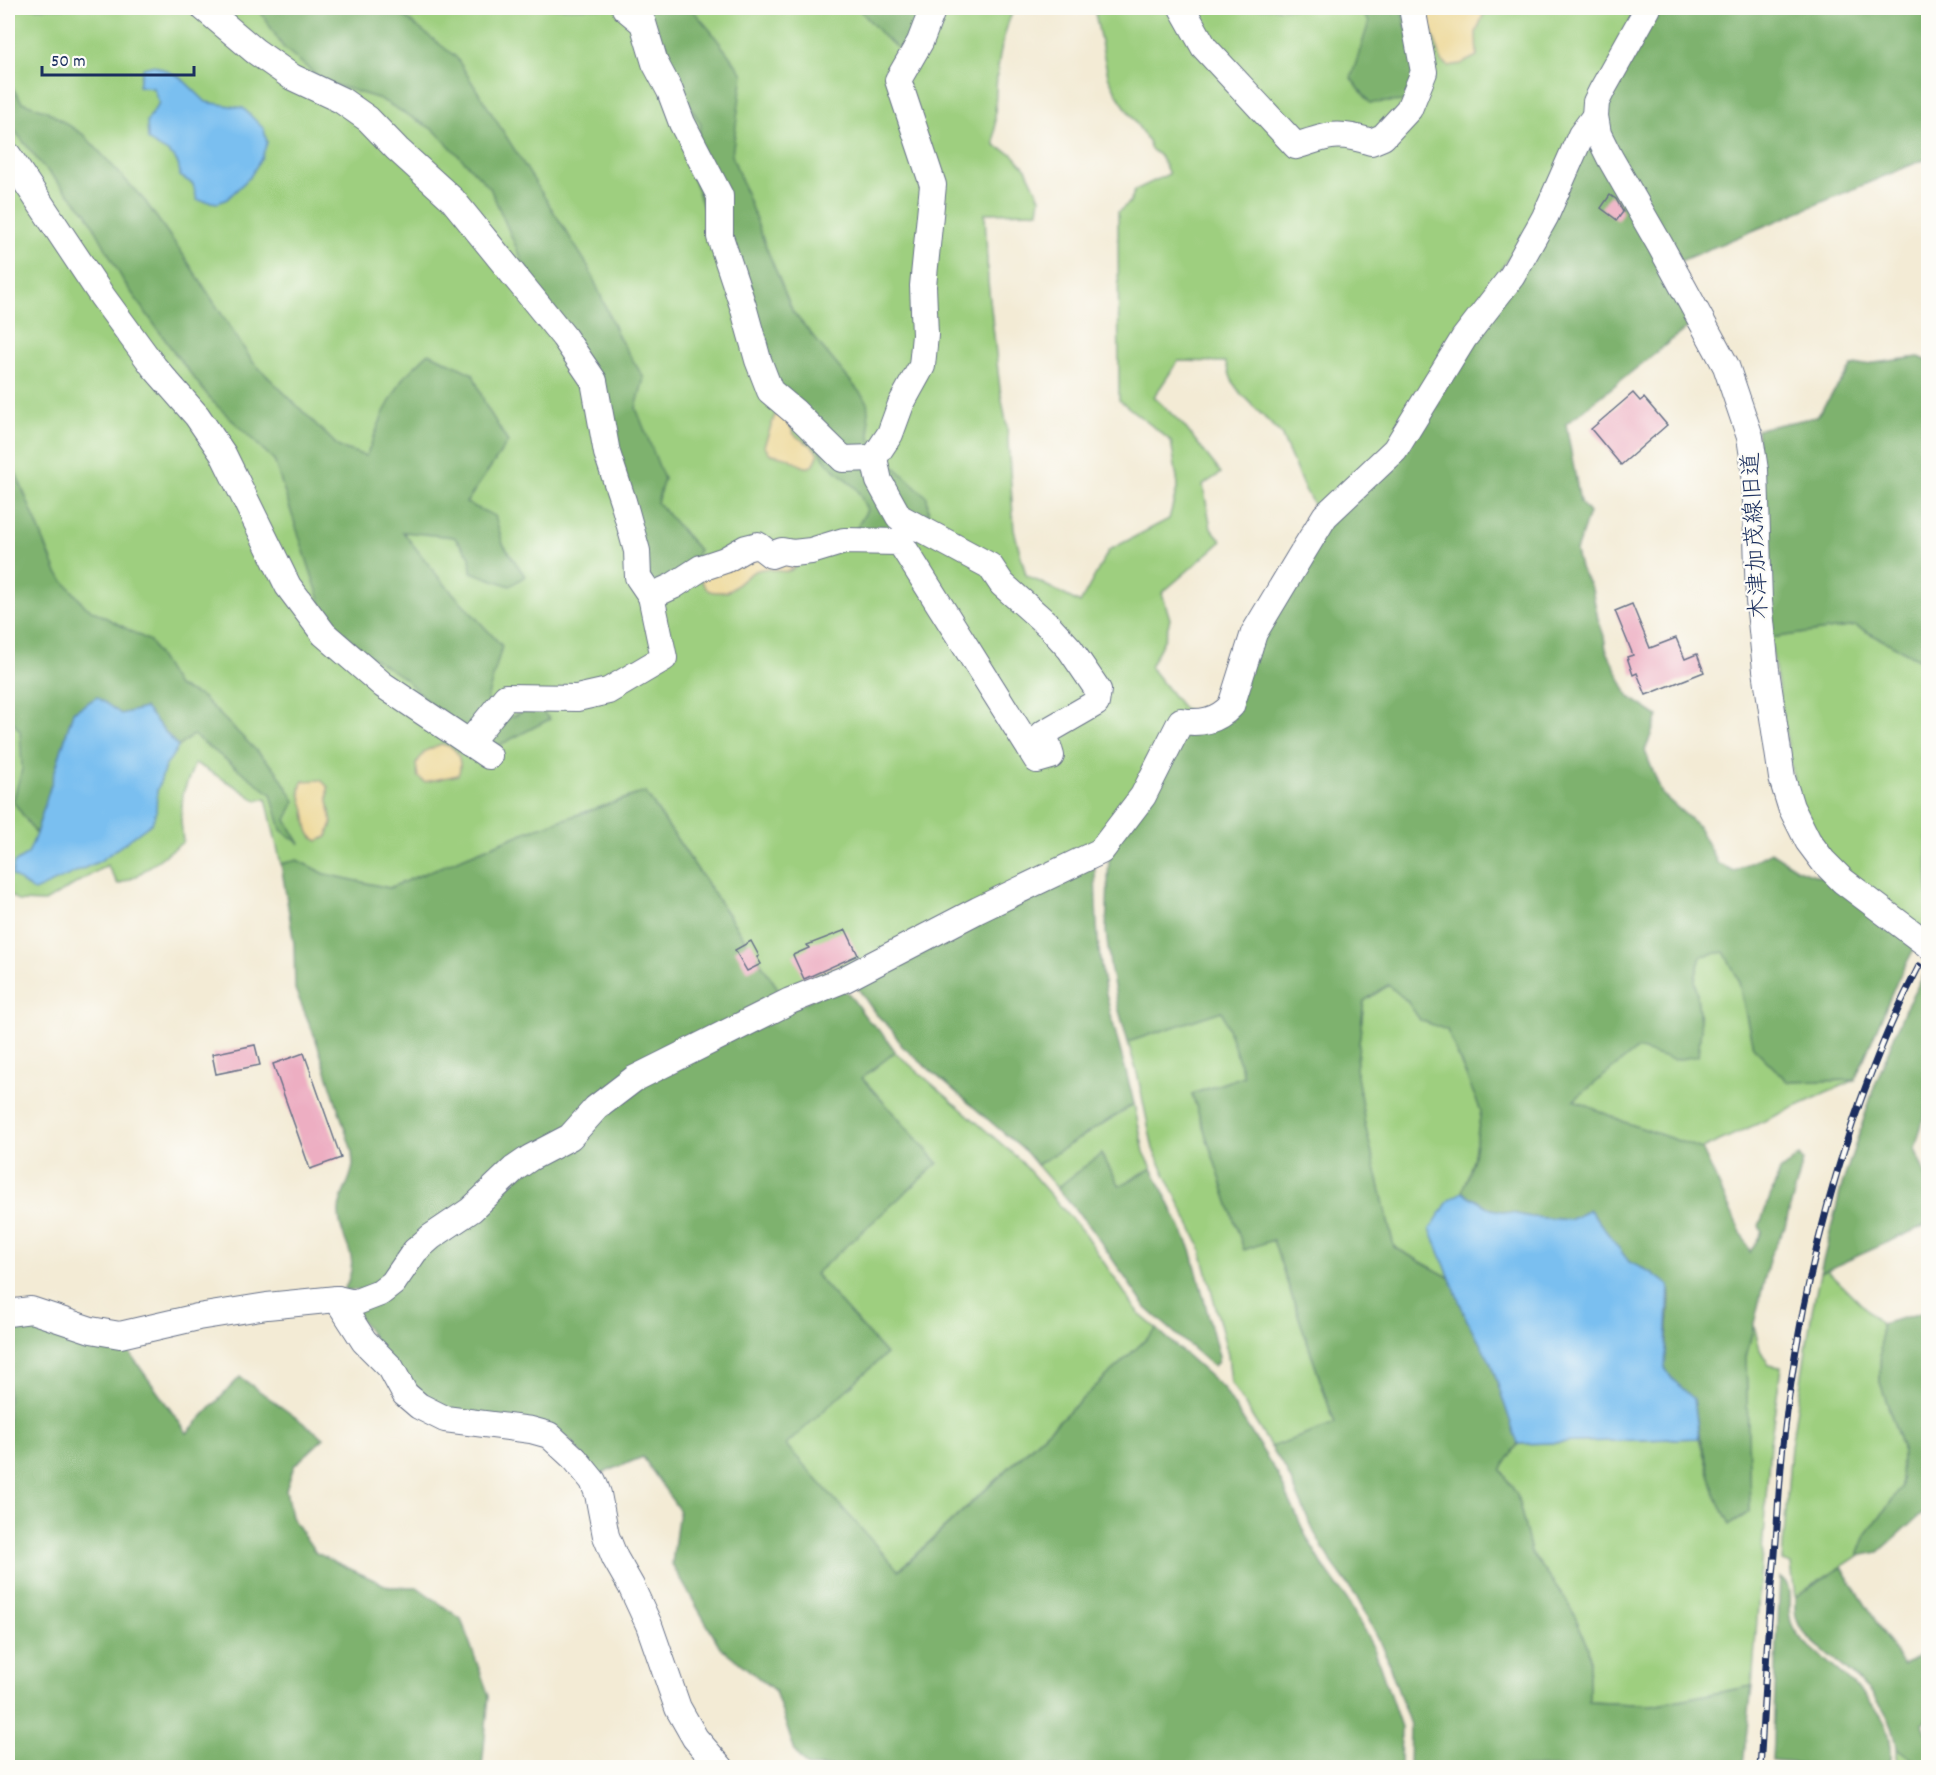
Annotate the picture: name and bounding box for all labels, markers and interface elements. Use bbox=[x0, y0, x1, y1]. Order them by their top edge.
scale bar bbox=[42, 39, 194, 77]
text: 50 m bbox=[51, 50, 86, 75]
street label: 木津加茂線旧道 bbox=[1736, 451, 1778, 621]

